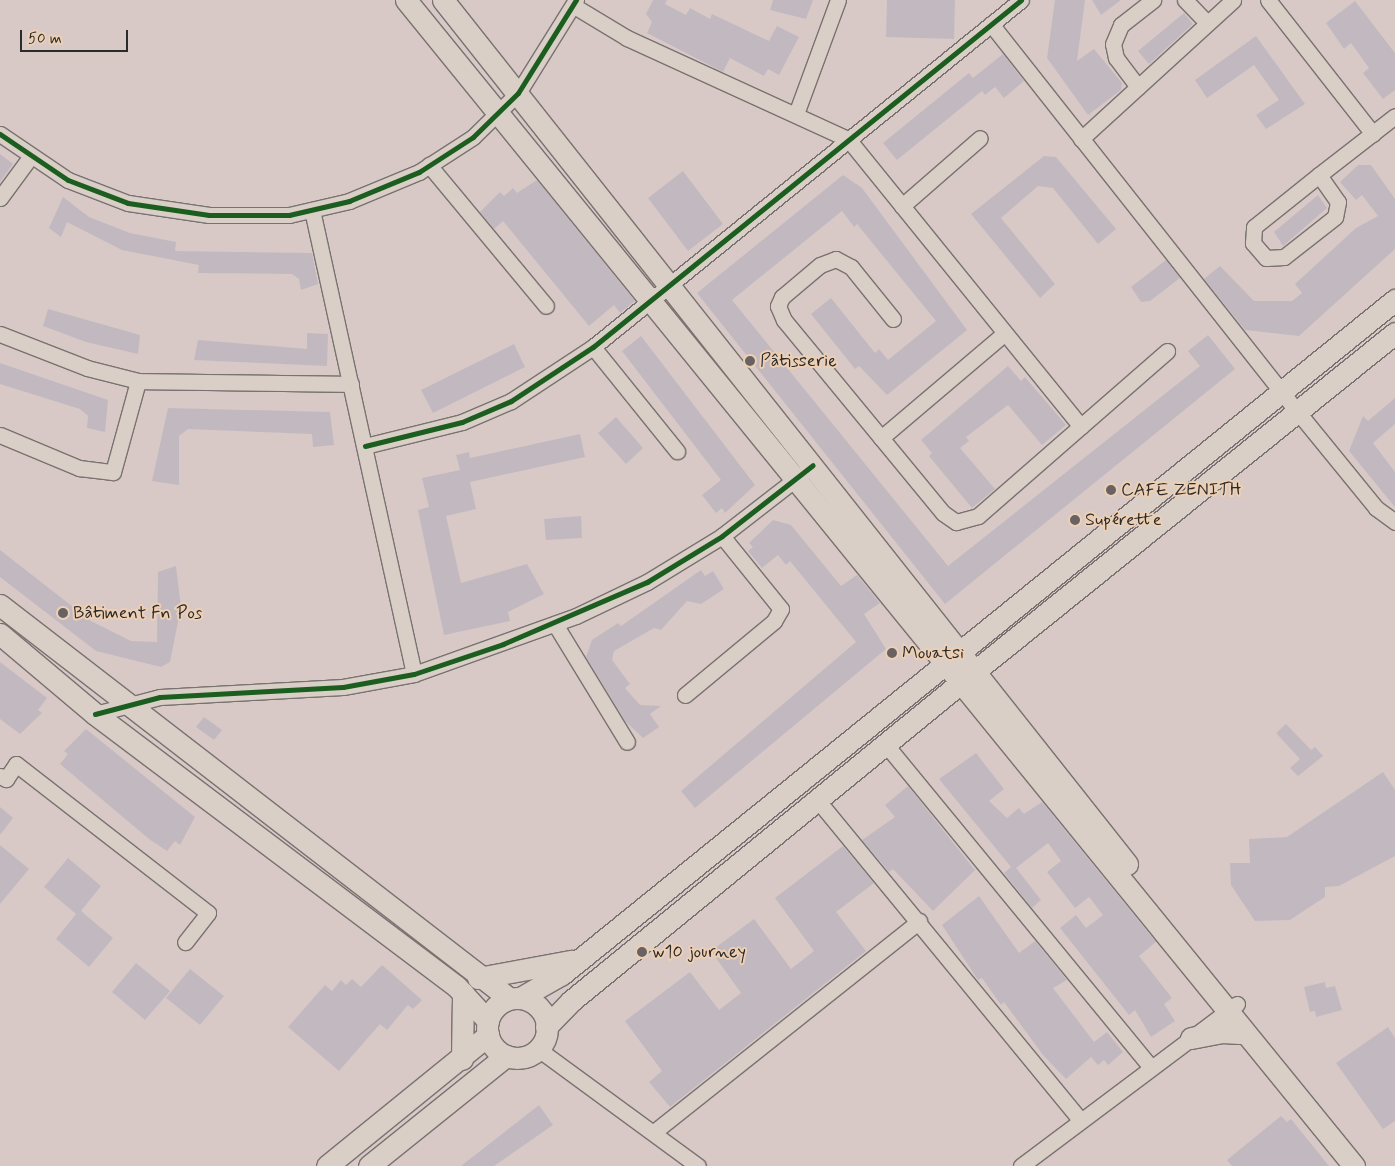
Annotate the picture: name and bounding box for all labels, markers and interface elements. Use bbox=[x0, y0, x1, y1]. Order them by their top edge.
scale bar bbox=[22, 20, 130, 52]
text: 50 m bbox=[28, 29, 62, 49]
place label: Pâtisserie bbox=[760, 350, 837, 372]
marker: Pâtisserie bbox=[744, 355, 756, 367]
place label: CAFE ZENITH bbox=[1121, 479, 1243, 501]
marker: CAFE ZENITH bbox=[1105, 484, 1117, 496]
place label: Supérette bbox=[1085, 509, 1162, 531]
marker: Supérette bbox=[1069, 514, 1081, 526]
place label: Bâtiment Fn Pos bbox=[73, 602, 200, 624]
marker: Bâtiment Fn Pos bbox=[57, 607, 69, 619]
place label: Mouatsi bbox=[902, 642, 964, 664]
marker: Mouatsi bbox=[886, 647, 898, 659]
place label: w10 journey bbox=[652, 941, 746, 963]
marker: w10 journey bbox=[636, 946, 648, 958]

